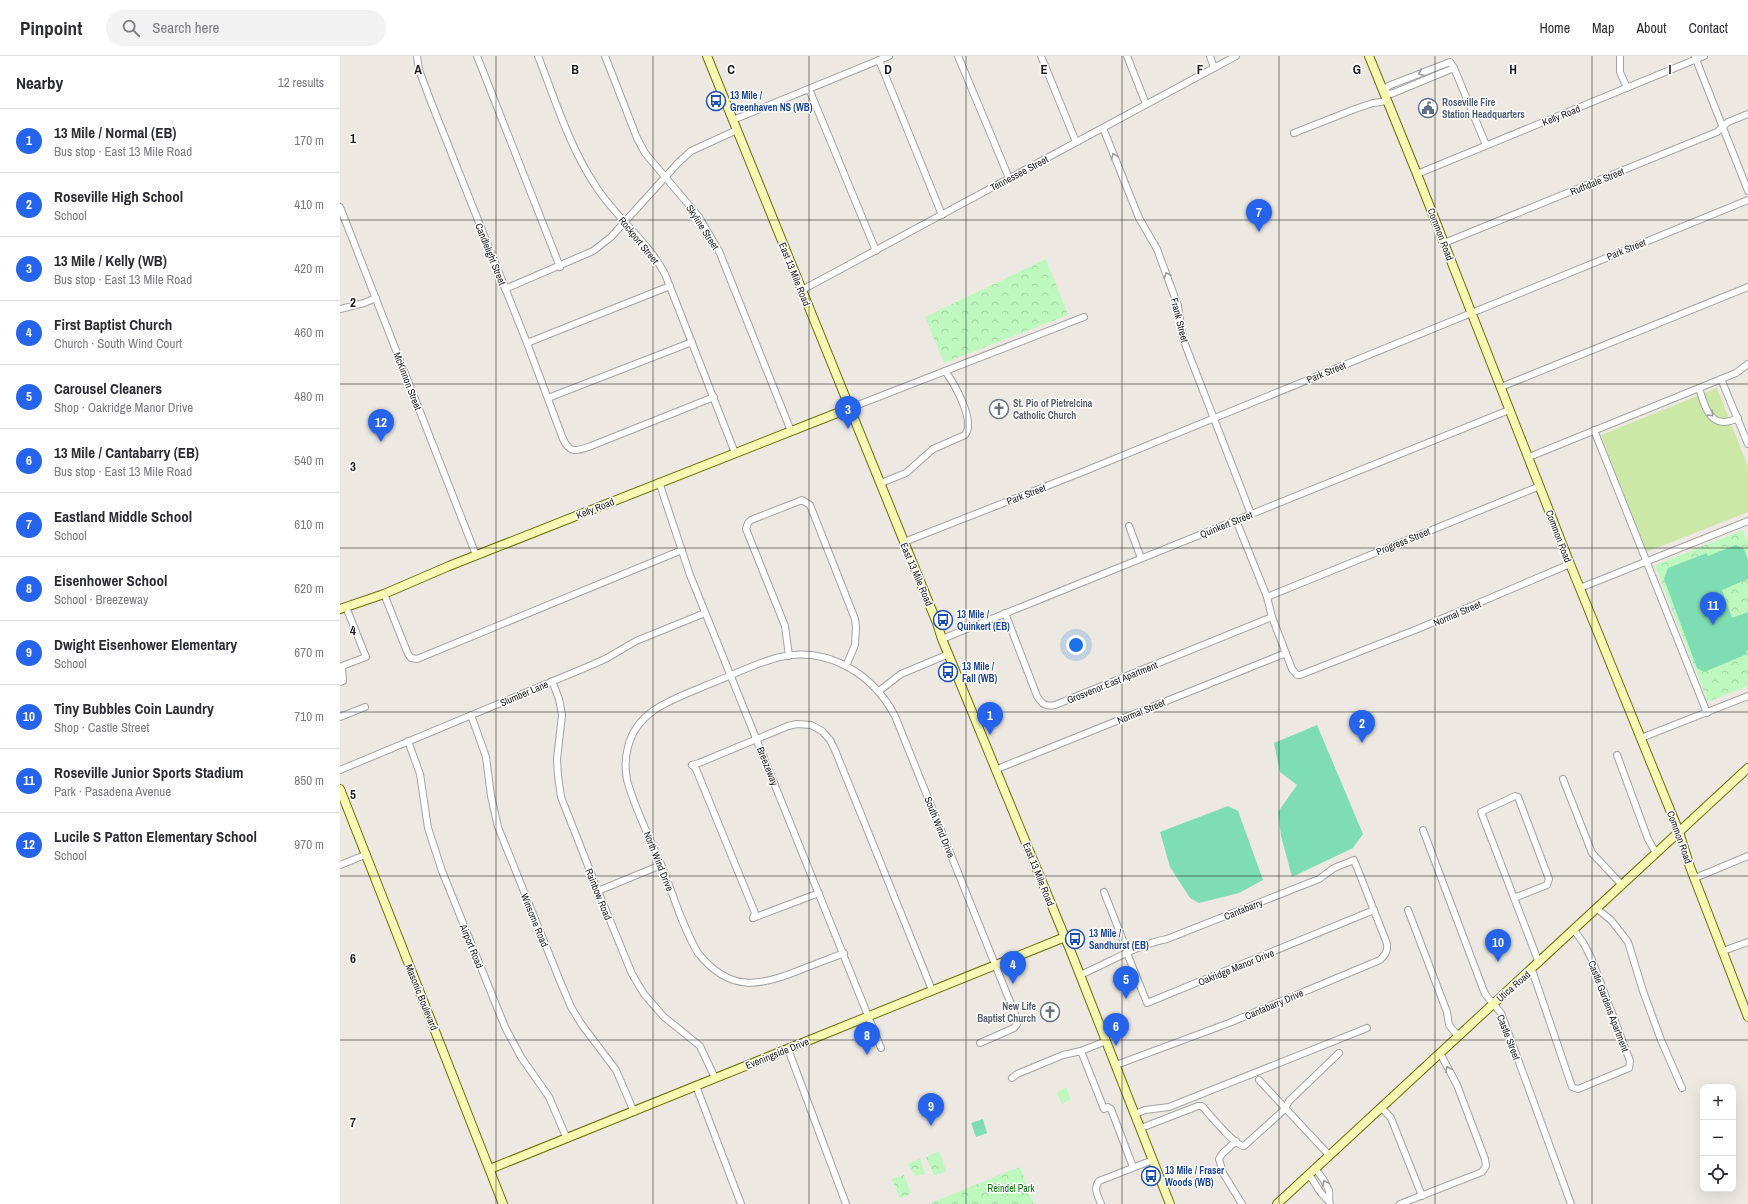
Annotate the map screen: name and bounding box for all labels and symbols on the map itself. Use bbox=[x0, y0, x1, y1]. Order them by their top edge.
text: A bbox=[414, 61, 422, 78]
text: B bbox=[571, 61, 579, 78]
text: C bbox=[727, 61, 735, 78]
text: D bbox=[884, 61, 892, 78]
text: E bbox=[1040, 61, 1048, 78]
text: F bbox=[1197, 61, 1204, 78]
text: G bbox=[1353, 61, 1361, 78]
text: H bbox=[1509, 61, 1517, 78]
text: I bbox=[1669, 61, 1672, 78]
one-way arrow bbox=[1417, 68, 1425, 76]
place label: 13 Mile / Greenhaven NS (WB) bbox=[730, 89, 813, 114]
bus stop icon: 13 Mile / Greenhaven NS (WB) bbox=[705, 90, 727, 112]
place label: Roseville Fire Station Headquarters bbox=[1442, 96, 1525, 121]
public building icon: Roseville Fire Station Headquarters bbox=[1417, 97, 1439, 119]
street label: Kelly Road bbox=[1540, 102, 1582, 129]
text: 1 bbox=[350, 130, 356, 147]
street label: Tennessee Street bbox=[988, 152, 1051, 194]
one-way arrow bbox=[1111, 152, 1119, 159]
street label: Ruthdale Street bbox=[1568, 164, 1627, 198]
pin: 7 bbox=[1246, 199, 1272, 232]
street label: Skyline Street bbox=[683, 202, 722, 253]
street label: Common Road bbox=[1425, 206, 1456, 262]
street label: Rockport Street bbox=[616, 214, 662, 267]
street label: Candlelight Street bbox=[472, 221, 509, 288]
street label: Park Street bbox=[1605, 235, 1648, 263]
street label: East 13 Mile Road bbox=[776, 240, 813, 308]
one-way arrow bbox=[1163, 271, 1171, 278]
text: 2 bbox=[350, 294, 356, 311]
street label: Frank Street bbox=[1168, 297, 1191, 344]
street label: McKinnon Street bbox=[391, 350, 425, 413]
street label: Park Street bbox=[1305, 358, 1348, 386]
pin: 3 bbox=[835, 396, 861, 429]
place label: St. Pio of Pietrelcina Catholic Church bbox=[1013, 397, 1093, 422]
church icon: St. Pio of Pietrelcina Catholic Church bbox=[988, 398, 1010, 420]
pin: 12 bbox=[368, 409, 394, 442]
one-way arrow bbox=[1707, 410, 1714, 417]
text: 3 bbox=[350, 458, 356, 475]
street label: Park Street bbox=[1005, 481, 1048, 508]
street label: Kelly Road bbox=[574, 495, 616, 522]
street label: Quinkert Street bbox=[1198, 508, 1255, 541]
street label: Common Road bbox=[1543, 508, 1574, 564]
street label: Progress Street bbox=[1374, 524, 1433, 558]
street label: East 13 Mile Road bbox=[897, 541, 936, 608]
pin: 11 bbox=[1700, 592, 1726, 625]
street label: Normal Street bbox=[1431, 597, 1484, 629]
place label: 13 Mile / Quinkert (EB) bbox=[957, 608, 1010, 633]
bus stop icon: 13 Mile / Quinkert (EB) bbox=[932, 609, 954, 631]
text: 4 bbox=[350, 622, 356, 639]
your location bbox=[1066, 635, 1086, 655]
street label: Grosvenor East Apartment bbox=[1065, 658, 1160, 707]
place label: 13 Mile / Fall (WB) bbox=[962, 660, 997, 685]
bus stop icon: 13 Mile / Fall (WB) bbox=[937, 661, 959, 683]
street label: Slumber Lane bbox=[498, 677, 551, 709]
street label: Normal Street bbox=[1115, 696, 1168, 727]
pin: 1 bbox=[977, 702, 1003, 735]
pin: 2 bbox=[1349, 710, 1375, 743]
street label: Breezeway bbox=[754, 745, 781, 788]
text: 5 bbox=[350, 786, 356, 803]
street label: South Wind Drive bbox=[921, 795, 958, 860]
street label: Common Road bbox=[1664, 809, 1695, 865]
street label: North Wind Drive bbox=[641, 829, 677, 893]
street label: East 13 Mile Road bbox=[1020, 840, 1057, 908]
street label: Rainbow Road bbox=[582, 867, 615, 922]
street label: Winsome Road bbox=[518, 892, 551, 949]
street label: Cantabarry bbox=[1222, 896, 1265, 923]
street label: Airport Road bbox=[456, 921, 486, 970]
place label: 13 Mile / Sandhurst (EB) bbox=[1089, 927, 1149, 952]
bus stop icon: 13 Mile / Sandhurst (EB) bbox=[1064, 928, 1086, 950]
pin: 10 bbox=[1485, 929, 1511, 962]
street label: Oakridge Manor Drive bbox=[1196, 946, 1277, 989]
text: 6 bbox=[350, 950, 356, 967]
pin: 4 bbox=[1000, 951, 1026, 984]
street label: Castle Gardens Apartment bbox=[1585, 959, 1632, 1054]
street label: Masonic Boulevard bbox=[402, 962, 441, 1032]
pin: 5 bbox=[1113, 966, 1139, 999]
street label: Utica Road bbox=[1494, 968, 1533, 1005]
street label: Cantabarry Drive bbox=[1243, 986, 1306, 1023]
place label: New Life Baptist Church bbox=[977, 1000, 1036, 1025]
church icon: New Life Baptist Church bbox=[1039, 1001, 1061, 1023]
pin: 6 bbox=[1103, 1013, 1129, 1046]
street label: Castle Street bbox=[1494, 1013, 1523, 1062]
pin: 8 bbox=[854, 1022, 880, 1055]
street label: Eveningside Drive bbox=[743, 1035, 811, 1072]
one-way arrow bbox=[1445, 1066, 1453, 1073]
pin: 9 bbox=[918, 1093, 944, 1126]
text: 7 bbox=[350, 1114, 356, 1131]
place label: 13 Mile / Fraser Woods (WB) bbox=[1165, 1164, 1225, 1189]
bus stop icon: 13 Mile / Fraser Woods (WB) bbox=[1140, 1165, 1162, 1187]
one-way arrow bbox=[1322, 1180, 1330, 1188]
park label: Reindel Park bbox=[987, 1182, 1036, 1195]

